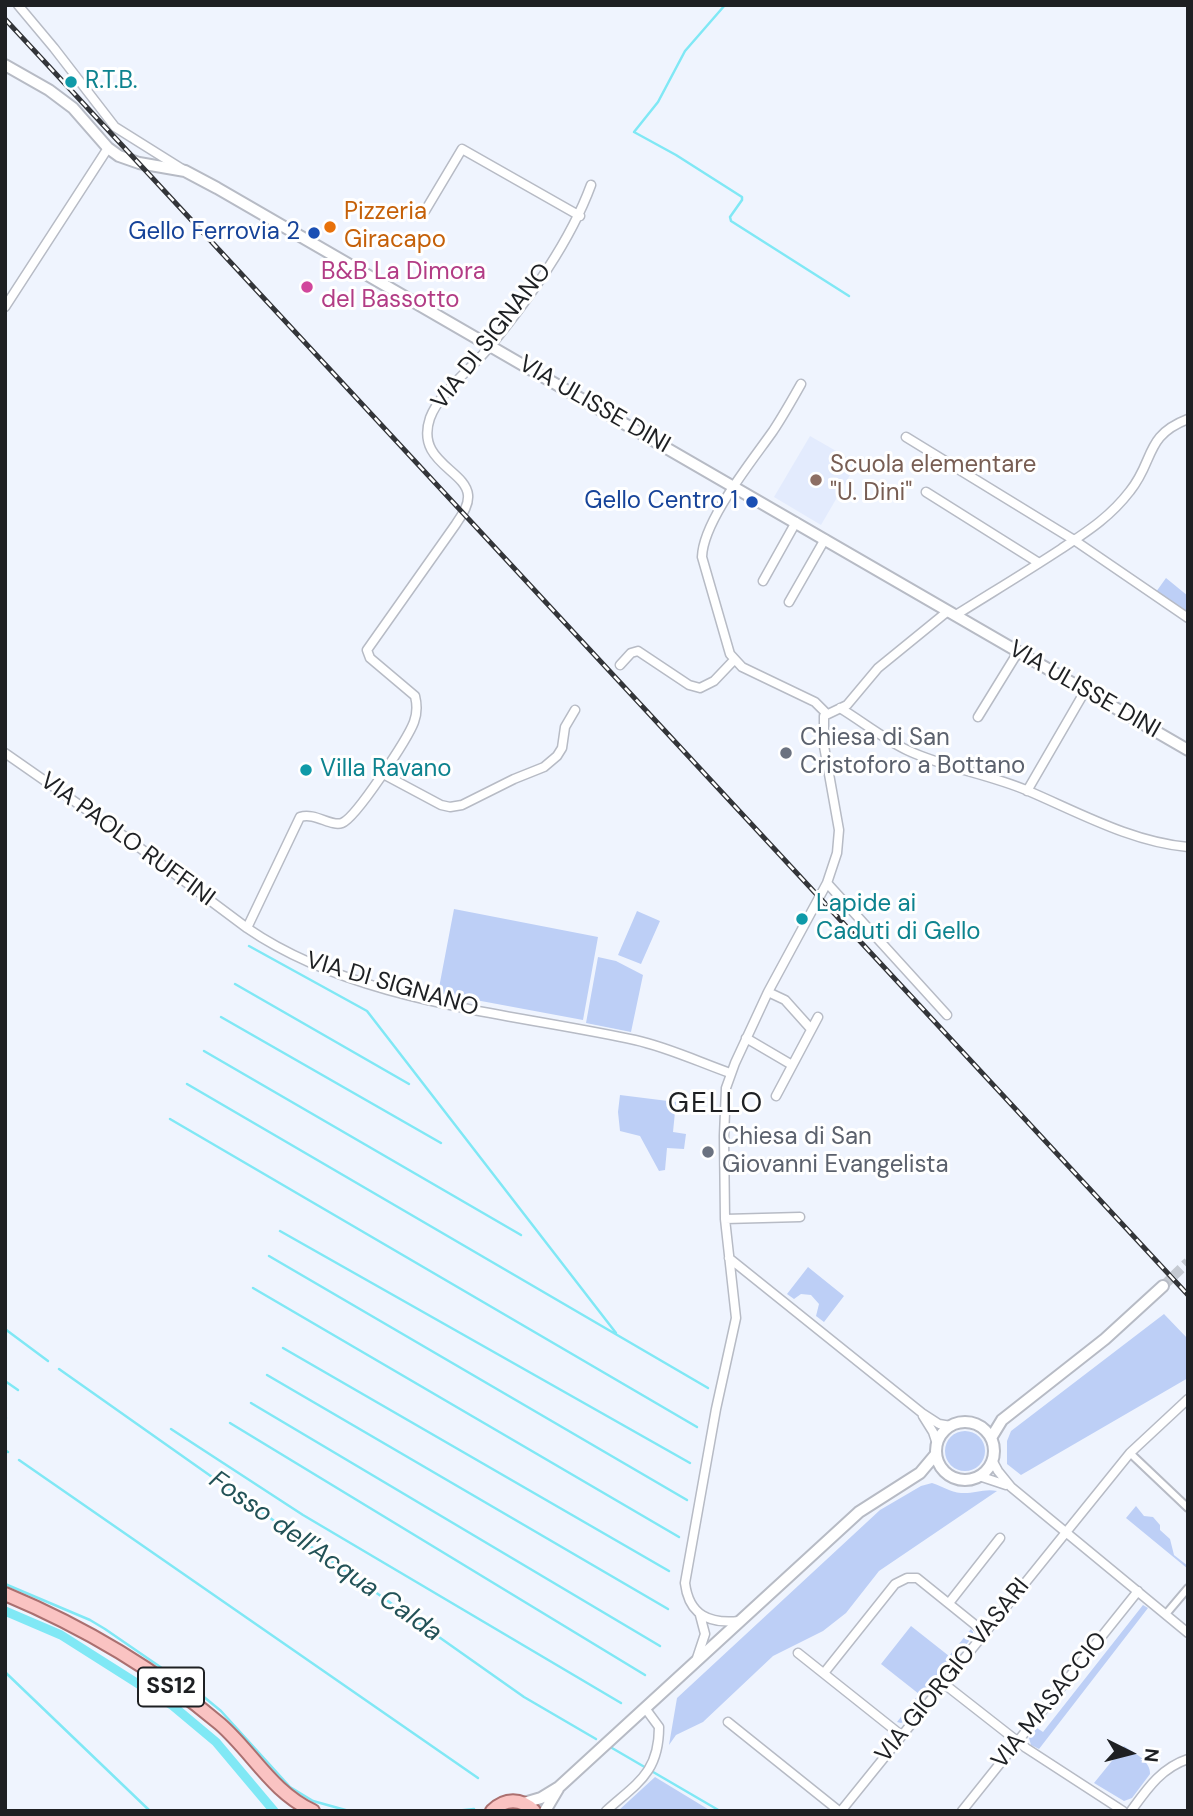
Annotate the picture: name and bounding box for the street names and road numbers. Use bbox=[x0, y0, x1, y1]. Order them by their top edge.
street label: VIA DI SIGNANO bbox=[426, 258, 558, 416]
street label: VIA ULISSE DINI bbox=[513, 350, 675, 460]
street label: VIA ULISSE DINI bbox=[1003, 635, 1165, 745]
street label: VIA PAOLO RUFFINI bbox=[34, 767, 220, 913]
street label: VIA DI SIGNANO bbox=[303, 947, 481, 1023]
street label: VIA GIORGIO VASARI bbox=[870, 1573, 1036, 1769]
street label: VIA MASACCIO bbox=[986, 1627, 1114, 1775]
road number: SS12 bbox=[138, 1668, 204, 1706]

